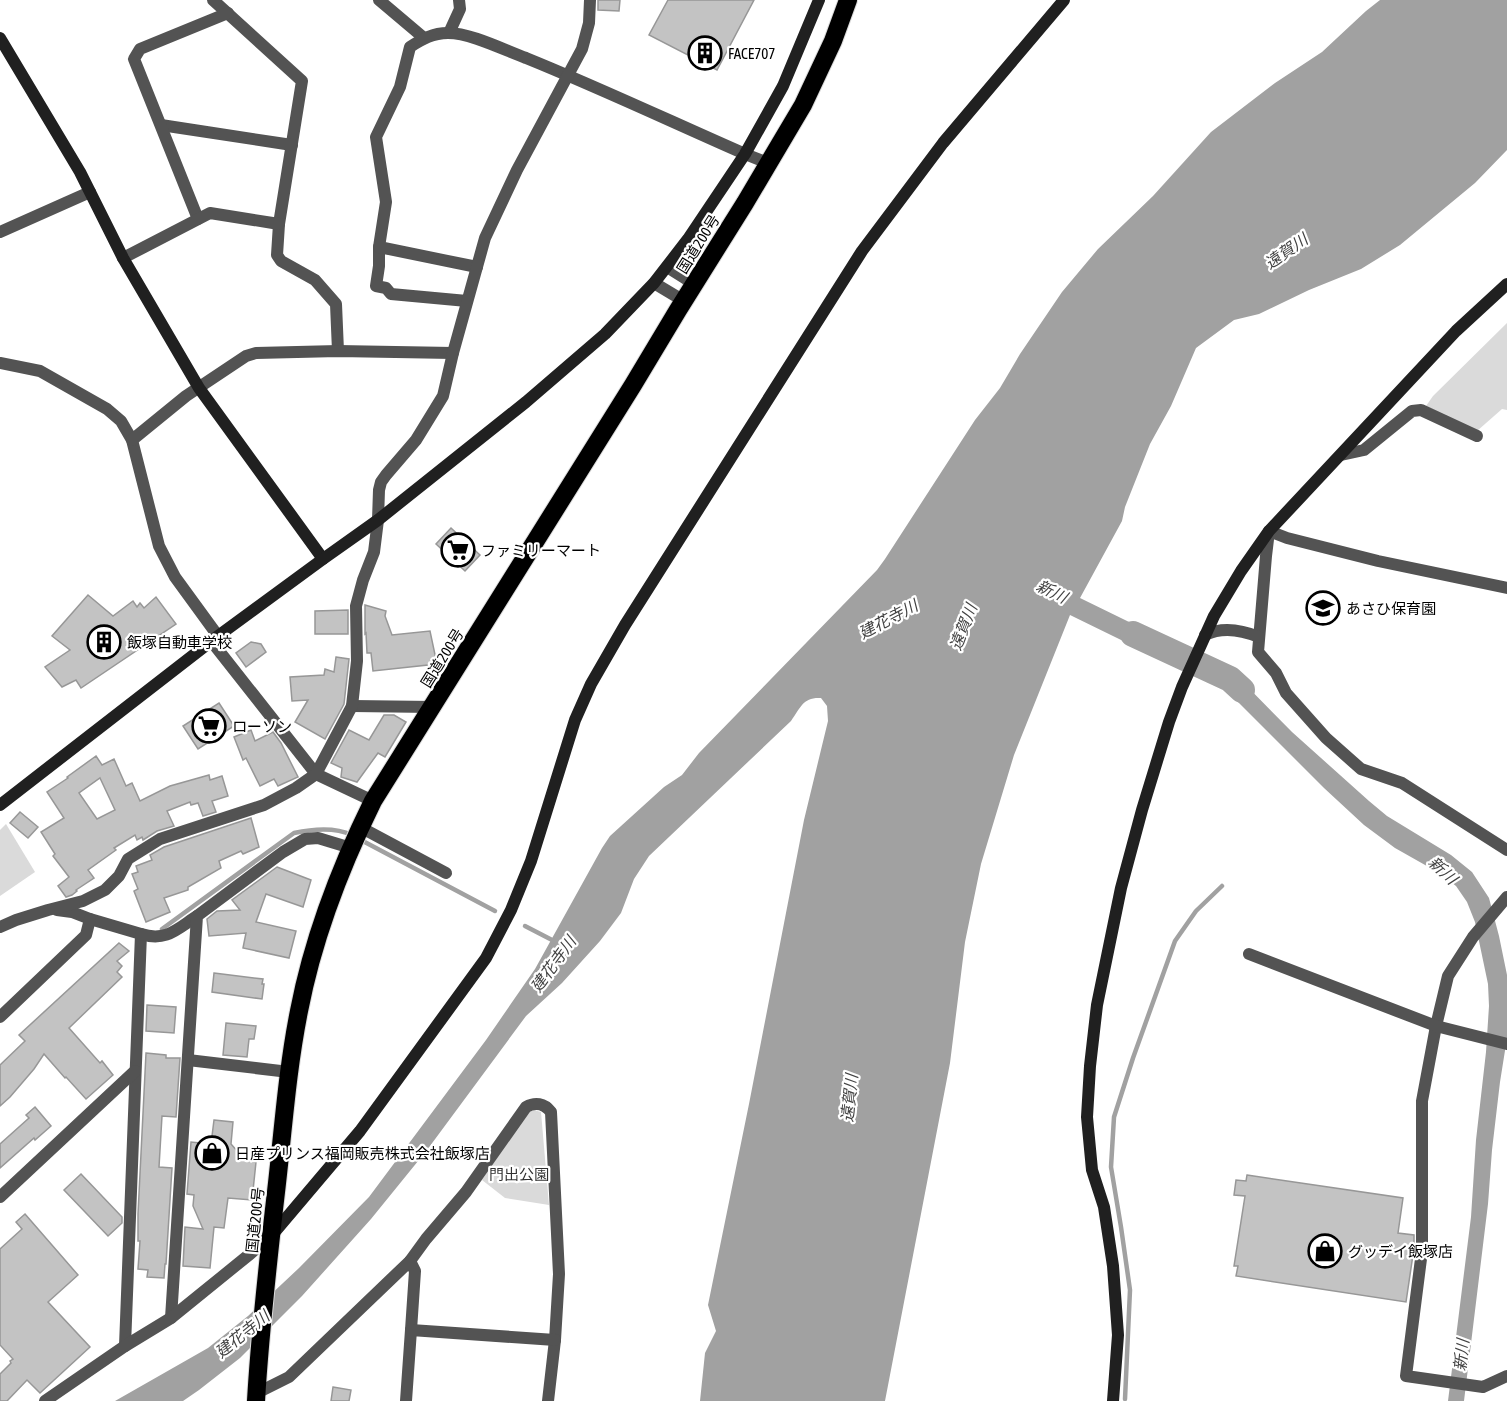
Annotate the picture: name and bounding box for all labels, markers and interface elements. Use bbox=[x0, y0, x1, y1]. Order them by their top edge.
building icon: FACE707 bbox=[687, 35, 723, 71]
place label: FACE707 bbox=[728, 45, 775, 62]
street label: 国道200号 bbox=[673, 211, 723, 277]
water label: 遠賀川 bbox=[1261, 229, 1312, 272]
supermarket icon: ファミリーマート bbox=[440, 532, 476, 568]
place label: ファミリーマート bbox=[481, 542, 601, 559]
water label: 新川 bbox=[1034, 576, 1072, 607]
school or university icon: あさひ保育園 bbox=[1305, 590, 1341, 626]
water label: 建花寺川 bbox=[856, 595, 922, 642]
water label: 遠賀川 bbox=[946, 600, 981, 653]
place label: あさひ保育園 bbox=[1346, 600, 1436, 617]
building icon: 飯塚自動車学校 bbox=[86, 624, 122, 660]
street label: 国道200号 bbox=[417, 625, 467, 691]
place label: 飯塚自動車学校 bbox=[127, 634, 232, 651]
supermarket icon: ローソン bbox=[191, 708, 227, 744]
place label: ローソン bbox=[232, 718, 292, 735]
water label: 新川 bbox=[1425, 853, 1462, 889]
water label: 建花寺川 bbox=[527, 931, 580, 995]
water label: 遠賀川 bbox=[838, 1071, 861, 1123]
shop icon: 日産プリンス福岡販売株式会社飯塚店 bbox=[194, 1135, 230, 1171]
place label: 日産プリンス福岡販売株式会社飯塚店 bbox=[235, 1145, 490, 1162]
park label: 門出公園 bbox=[489, 1166, 549, 1183]
street label: 国道200号 bbox=[243, 1186, 267, 1254]
shop icon: グッデイ飯塚店 bbox=[1307, 1233, 1343, 1269]
place label: グッデイ飯塚店 bbox=[1348, 1243, 1453, 1260]
water label: 建花寺川 bbox=[211, 1306, 274, 1361]
water label: 新川 bbox=[1450, 1336, 1472, 1372]

